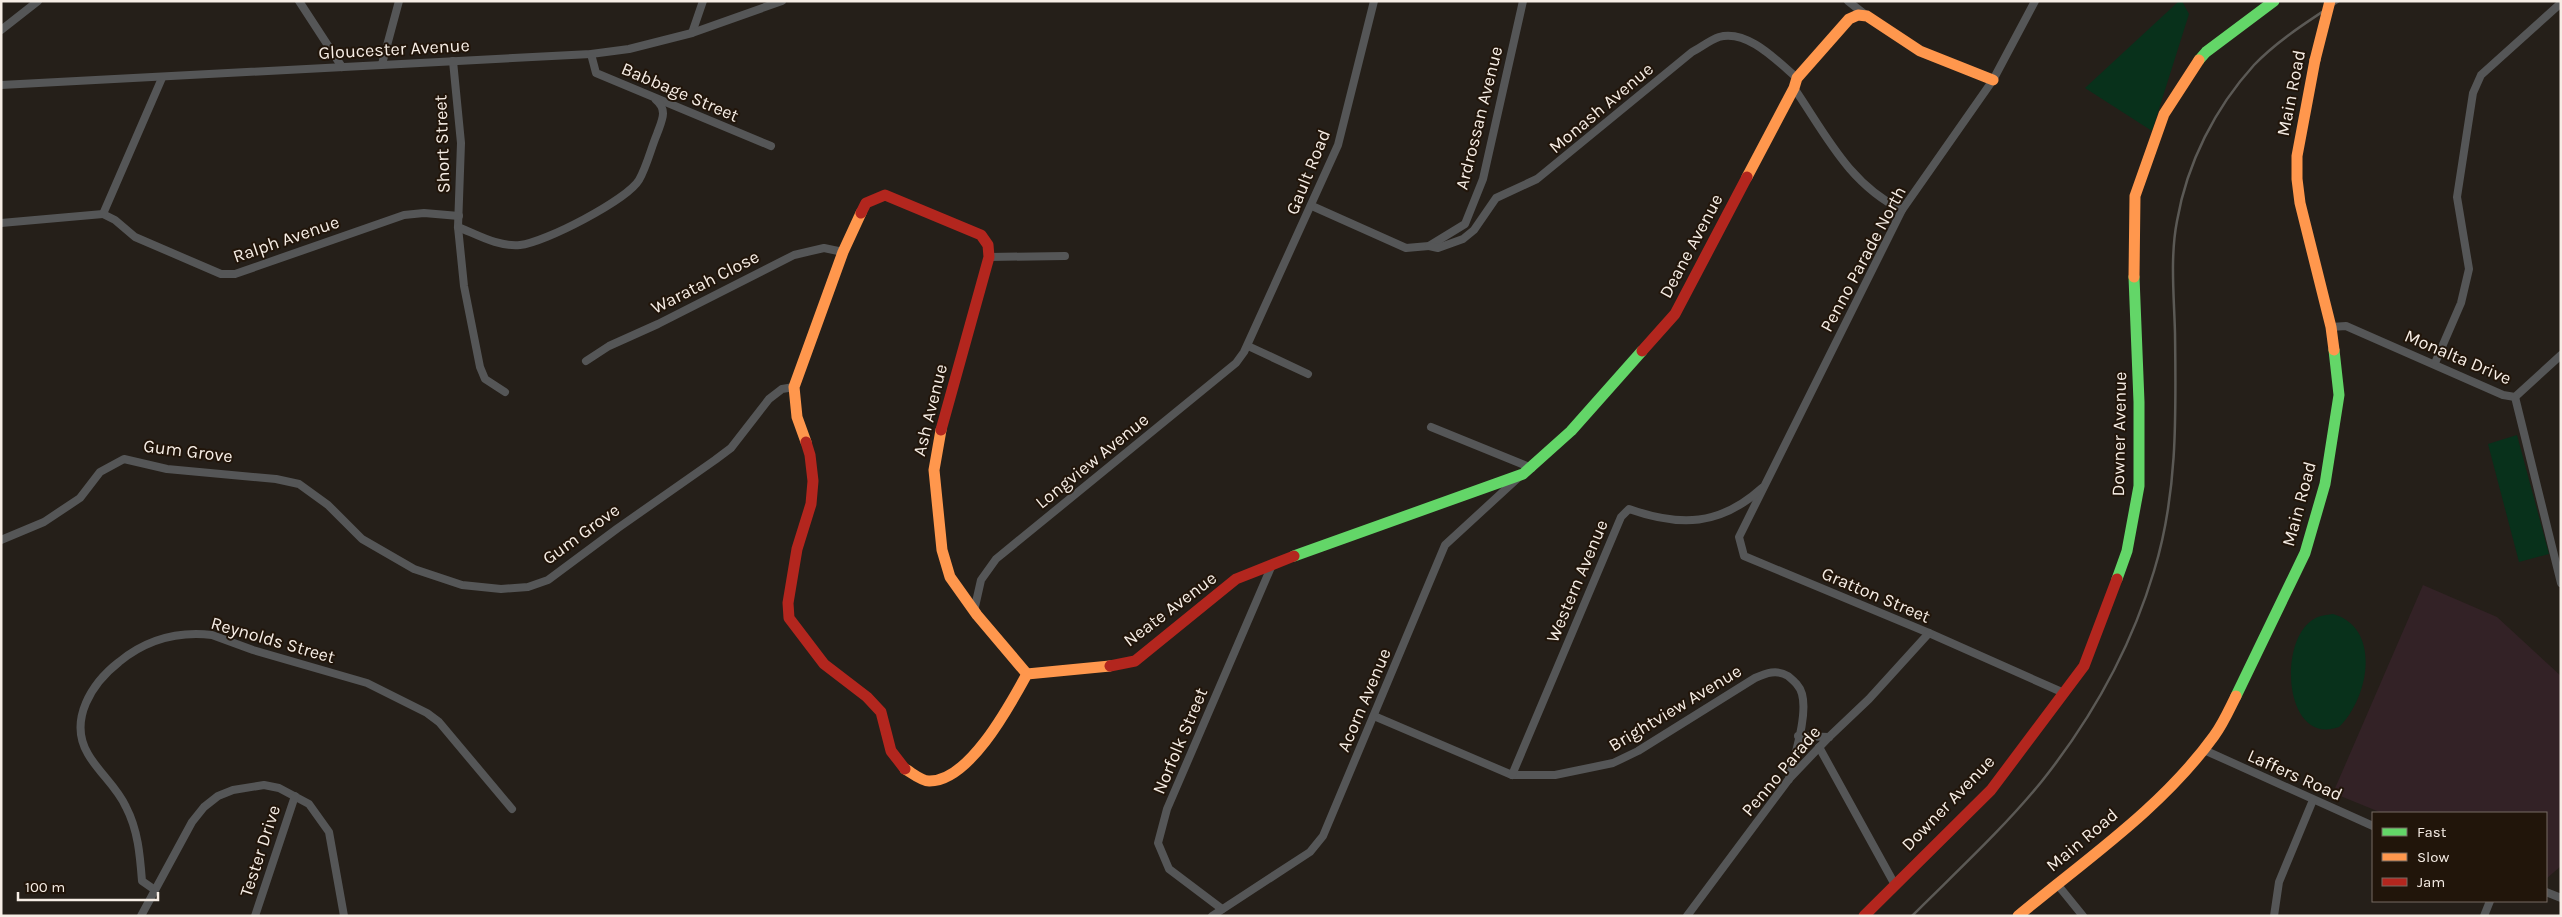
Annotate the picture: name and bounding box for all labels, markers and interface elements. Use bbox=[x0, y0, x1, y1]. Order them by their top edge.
street label: Gloucester Avenue bbox=[318, 34, 470, 64]
street label: Ardrossan Avenue bbox=[1451, 44, 1507, 192]
street label: Main Road bbox=[2272, 48, 2310, 138]
street label: Babbage Street bbox=[618, 57, 742, 127]
street label: Monash Avenue bbox=[1544, 58, 1658, 158]
street label: Short Street bbox=[429, 94, 455, 194]
street label: Gault Road bbox=[1281, 126, 1335, 218]
street label: Penno Parade North bbox=[1815, 182, 1911, 336]
street label: Deane Avenue bbox=[1654, 190, 1728, 302]
street label: Ralph Avenue bbox=[230, 211, 342, 267]
street label: Waratah Close bbox=[647, 245, 763, 319]
street label: Monalta Drive bbox=[2401, 325, 2515, 389]
street label: Ash Avenue bbox=[908, 362, 952, 458]
street label: Downer Avenue bbox=[2107, 371, 2131, 497]
street label: Longview Avenue bbox=[1031, 409, 1153, 513]
street label: Gum Grove bbox=[142, 435, 234, 467]
street label: Main Road bbox=[2277, 459, 2321, 549]
street label: Gum Grove bbox=[538, 499, 624, 569]
street label: Western Avenue bbox=[1541, 516, 1613, 646]
street label: Gratton Street bbox=[1818, 562, 1934, 628]
street label: Neate Avenue bbox=[1119, 567, 1221, 651]
street label: Reynolds Street bbox=[208, 612, 338, 668]
street label: Acorn Avenue bbox=[1332, 645, 1396, 755]
street label: Brightview Avenue bbox=[1605, 660, 1745, 756]
street label: Norfolk Street bbox=[1148, 684, 1212, 798]
street label: Penno Parade bbox=[1737, 721, 1825, 821]
street label: Laffers Road bbox=[2244, 744, 2346, 806]
street label: Downer Avenue bbox=[1897, 750, 1999, 856]
street label: Tester Drive bbox=[235, 802, 285, 900]
street label: Main Road bbox=[2042, 804, 2122, 876]
legend bbox=[2372, 812, 2547, 902]
text: Fast bbox=[2417, 823, 2447, 841]
text: Slow bbox=[2417, 848, 2449, 866]
scale bar bbox=[18, 870, 158, 902]
text: Jam bbox=[2417, 873, 2445, 891]
text: 100 m bbox=[25, 878, 65, 896]

